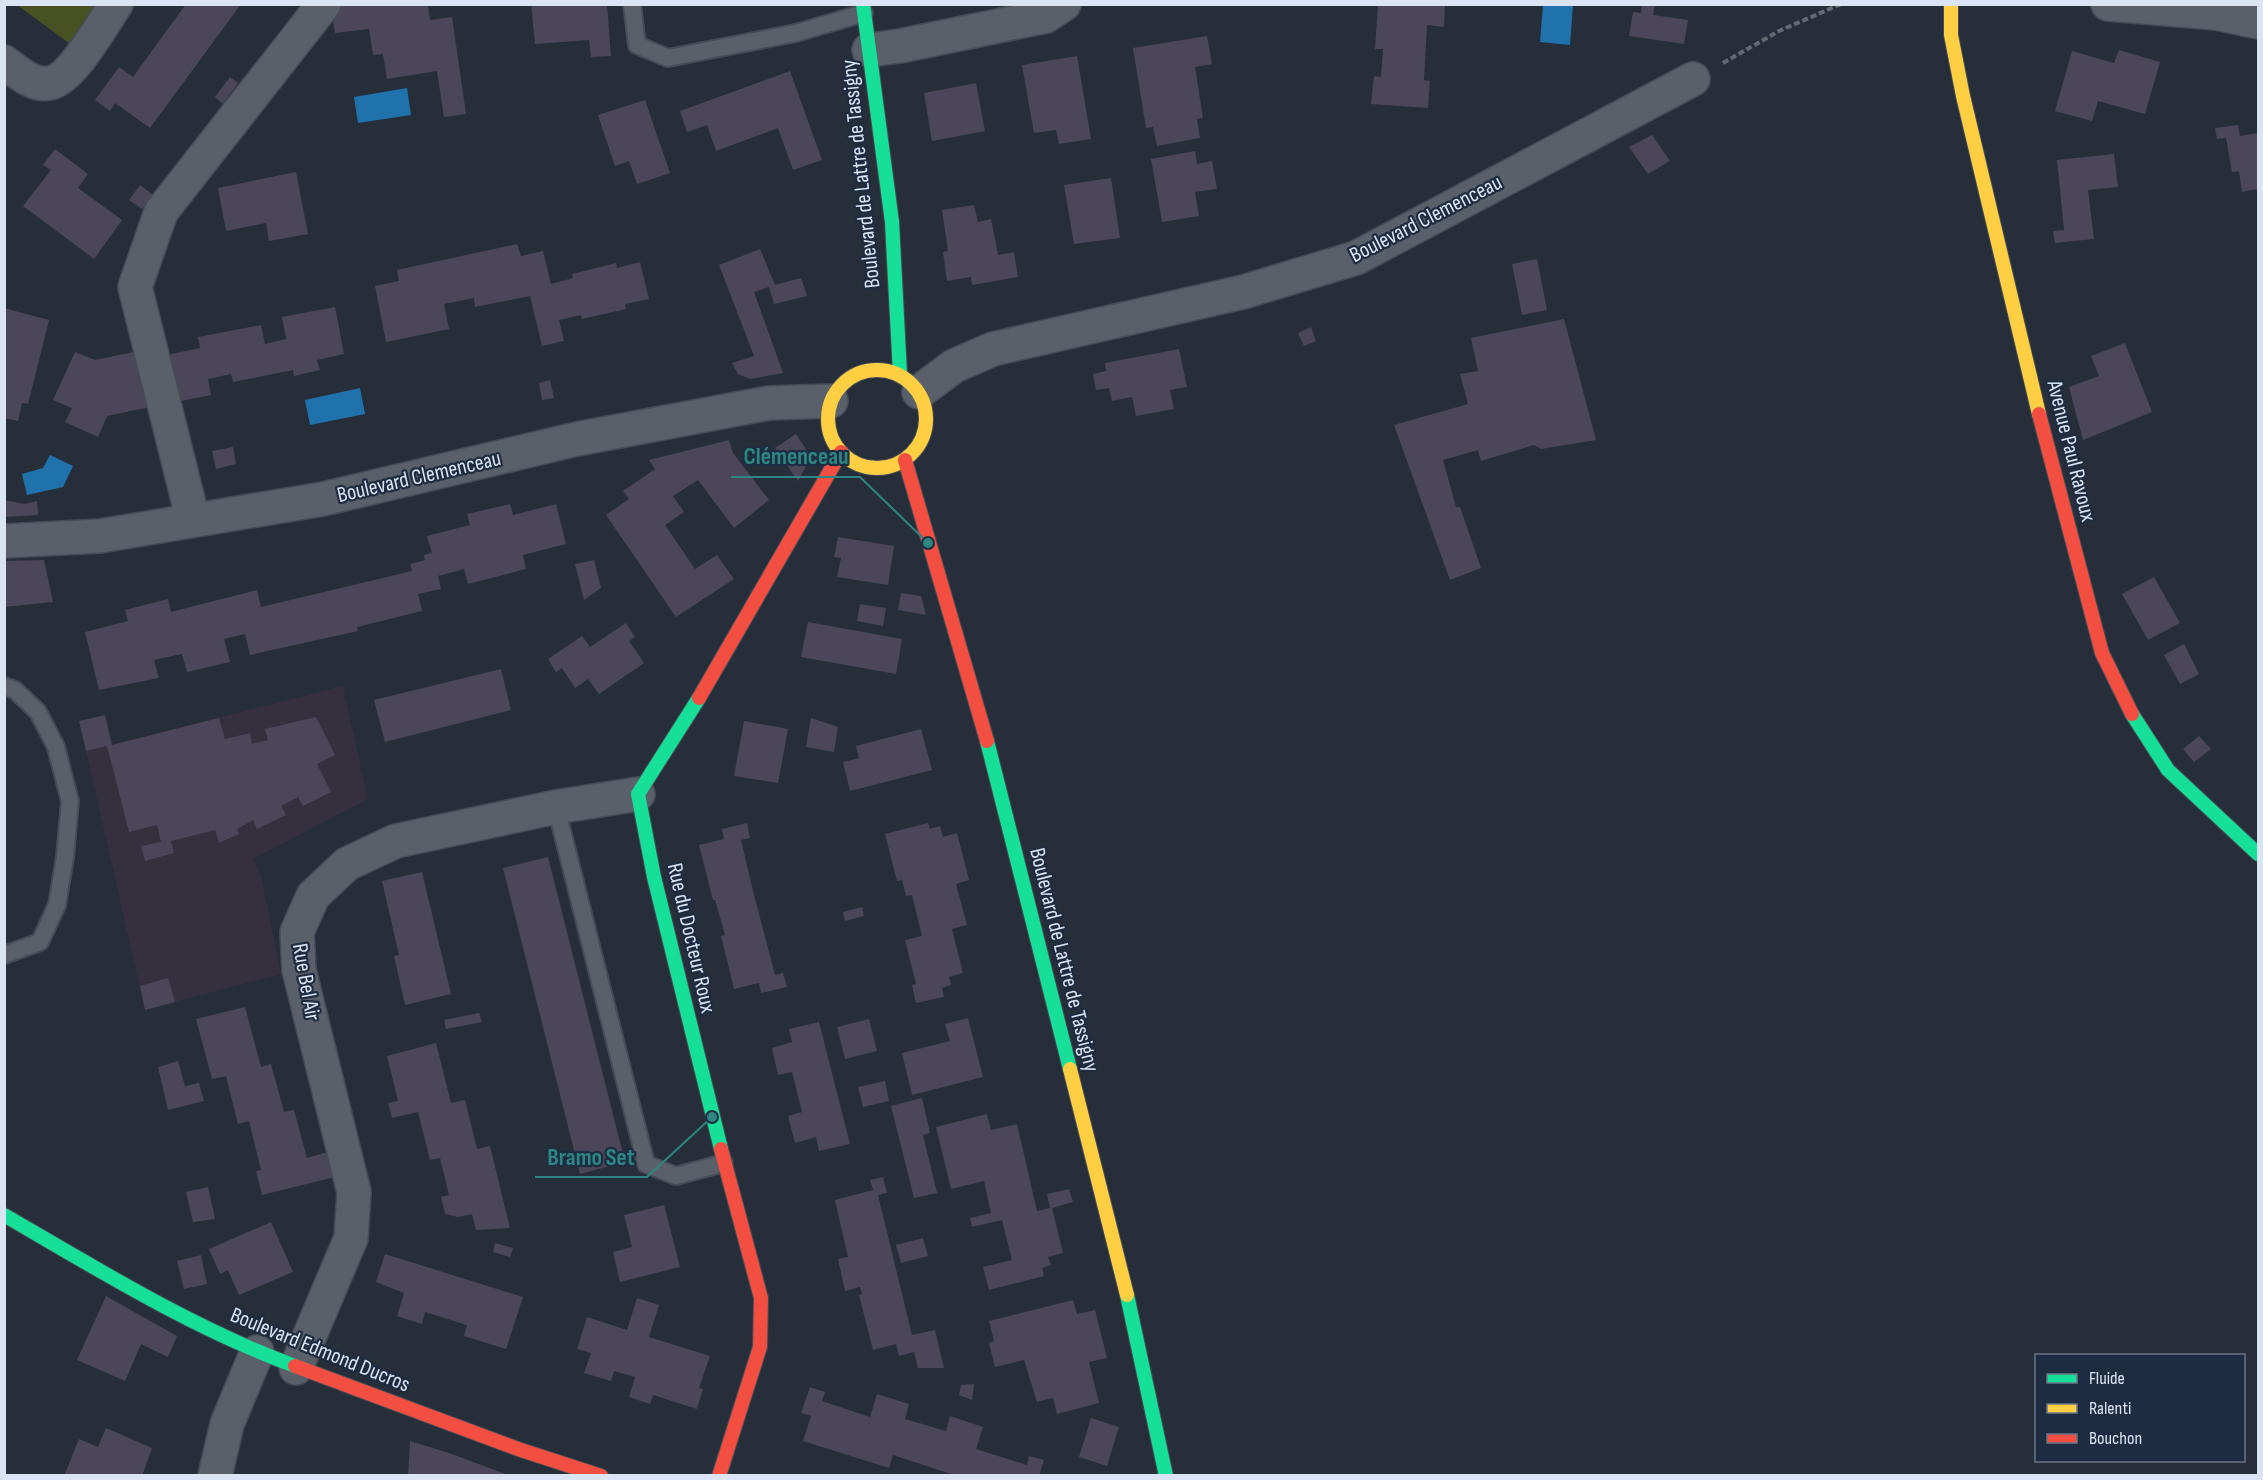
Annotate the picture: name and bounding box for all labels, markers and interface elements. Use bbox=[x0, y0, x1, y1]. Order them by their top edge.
street label: Boulevard de Lattre de Tassigny bbox=[836, 58, 886, 290]
street label: Boulevard Clemenceau bbox=[1345, 169, 1507, 269]
street label: Avenue Paul Ravoux bbox=[2040, 377, 2102, 525]
callout: Clémenceau bbox=[731, 435, 860, 477]
text: Clémenceau bbox=[744, 442, 848, 471]
street label: Boulevard Clemenceau bbox=[334, 445, 504, 509]
street label: Boulevard de Lattre de Tassigny bbox=[1023, 845, 1105, 1075]
street label: Rue du Docteur Roux bbox=[661, 860, 722, 1016]
street label: Rue Bel Air bbox=[286, 941, 326, 1023]
callout: Bramo Set bbox=[535, 1135, 647, 1177]
text: Bramo Set bbox=[547, 1143, 635, 1172]
street label: Boulevard Edmond Ducros bbox=[226, 1302, 414, 1398]
legend bbox=[2035, 1354, 2245, 1462]
text: Fluide bbox=[2089, 1368, 2125, 1389]
text: Ralenti bbox=[2089, 1398, 2131, 1419]
text: Bouchon bbox=[2089, 1428, 2142, 1449]

